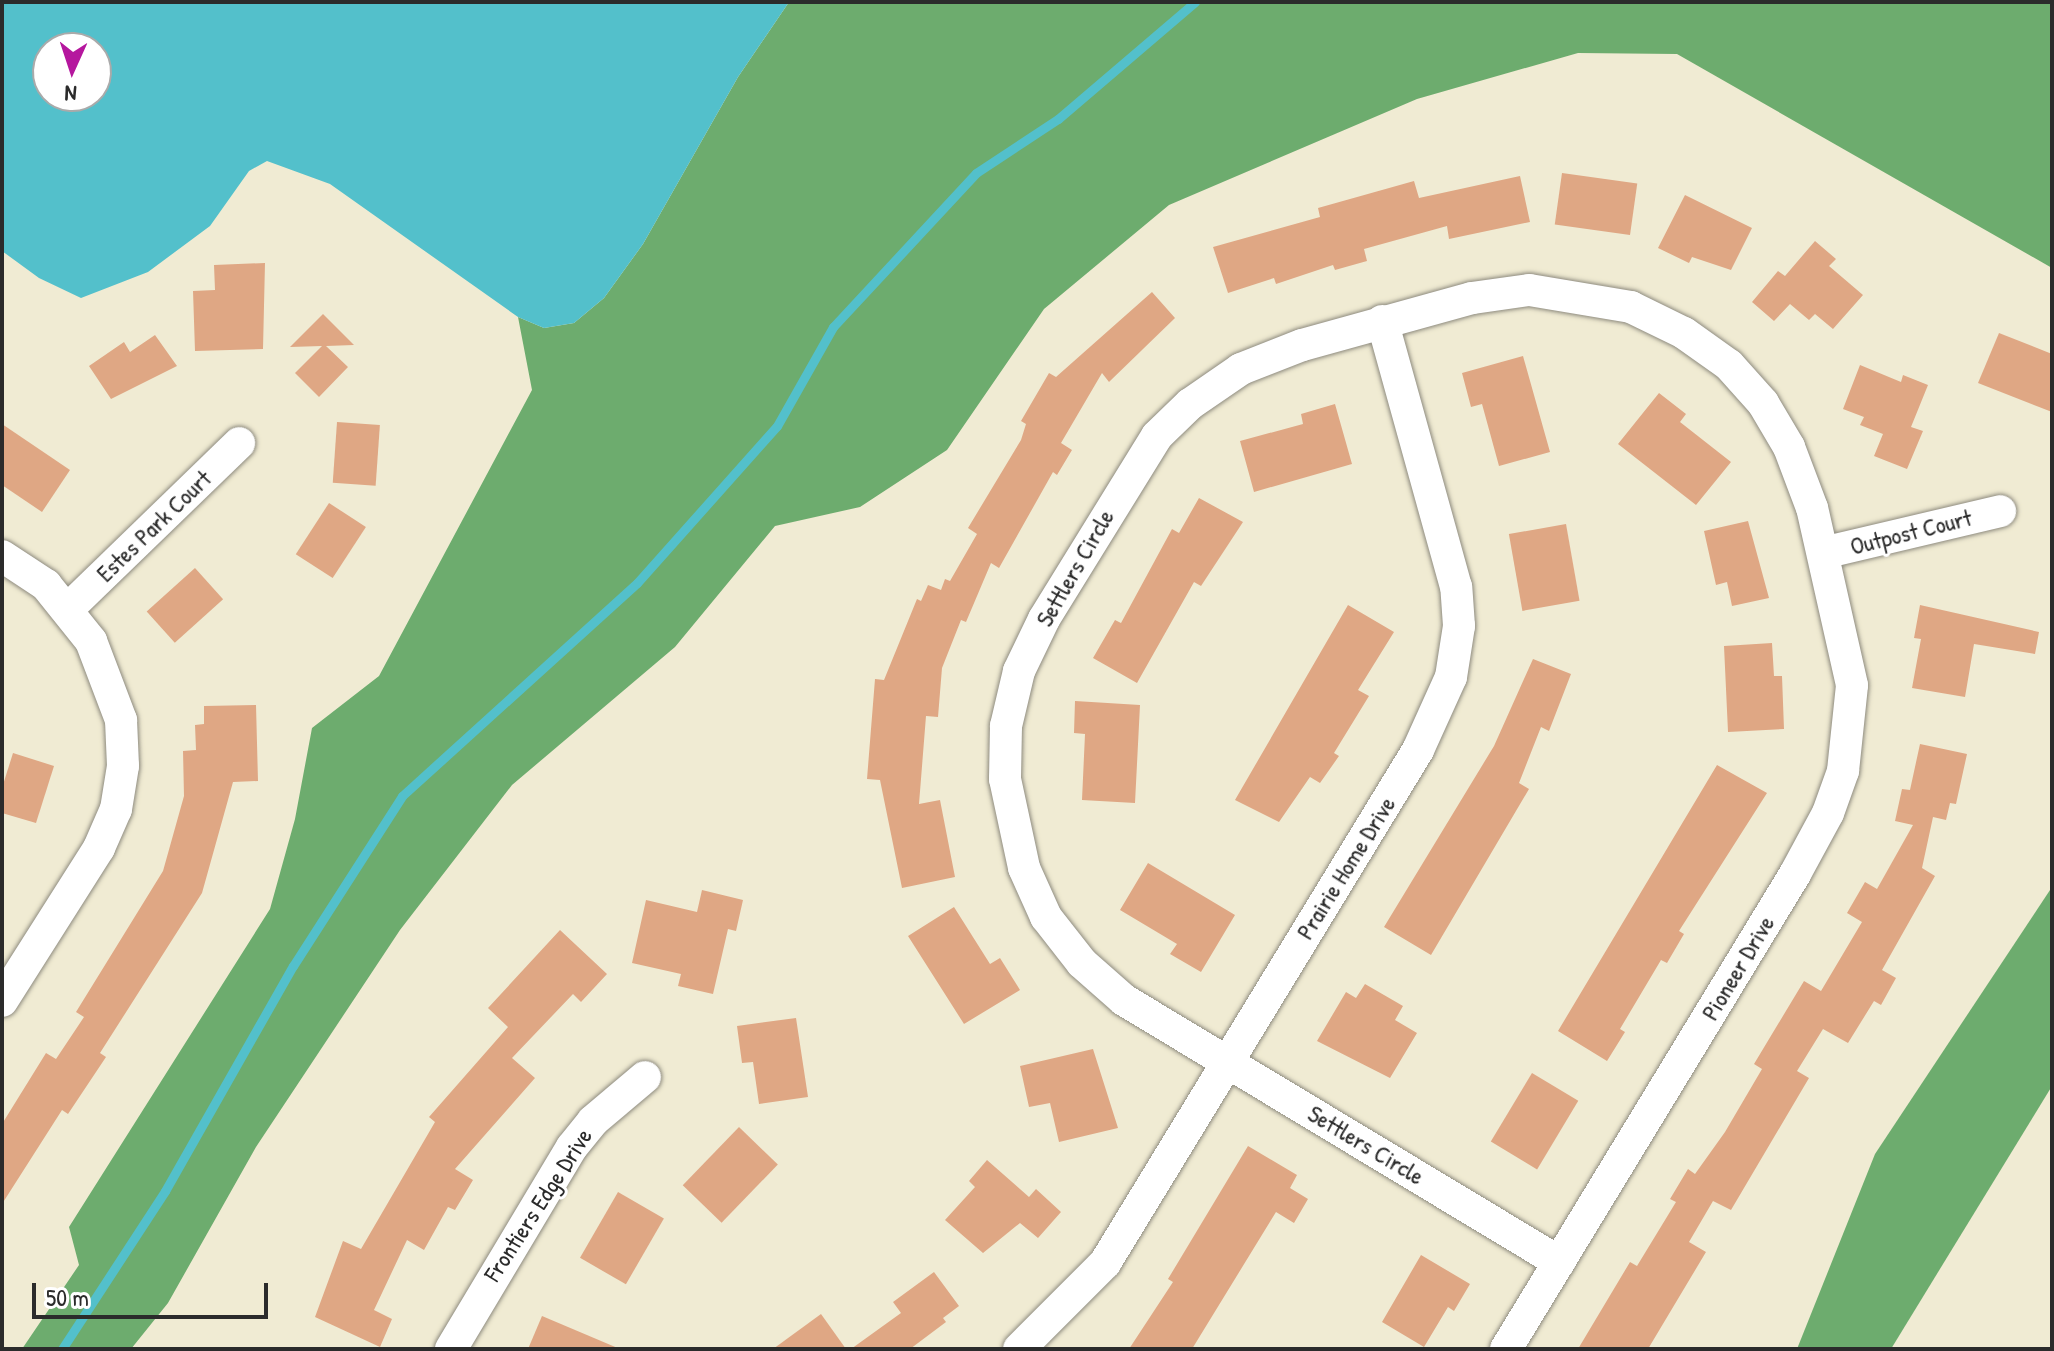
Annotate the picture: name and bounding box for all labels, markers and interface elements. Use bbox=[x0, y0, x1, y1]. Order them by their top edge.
north arrow bbox=[32, 32, 112, 112]
text: N bbox=[64, 79, 77, 109]
street label: Estes Park Court bbox=[91, 464, 217, 588]
street label: Outpost Court bbox=[1847, 503, 1975, 561]
street label: Settlers Circle bbox=[1030, 504, 1120, 632]
street label: Prairie Home Drive bbox=[1291, 791, 1401, 945]
street label: Pioneer Drive bbox=[1696, 911, 1780, 1025]
street label: Settlers Circle bbox=[1303, 1099, 1429, 1191]
street label: Frontiers Edge Drive bbox=[478, 1123, 598, 1287]
scale bar bbox=[36, 1267, 272, 1317]
text: 50 m bbox=[46, 1281, 89, 1313]

